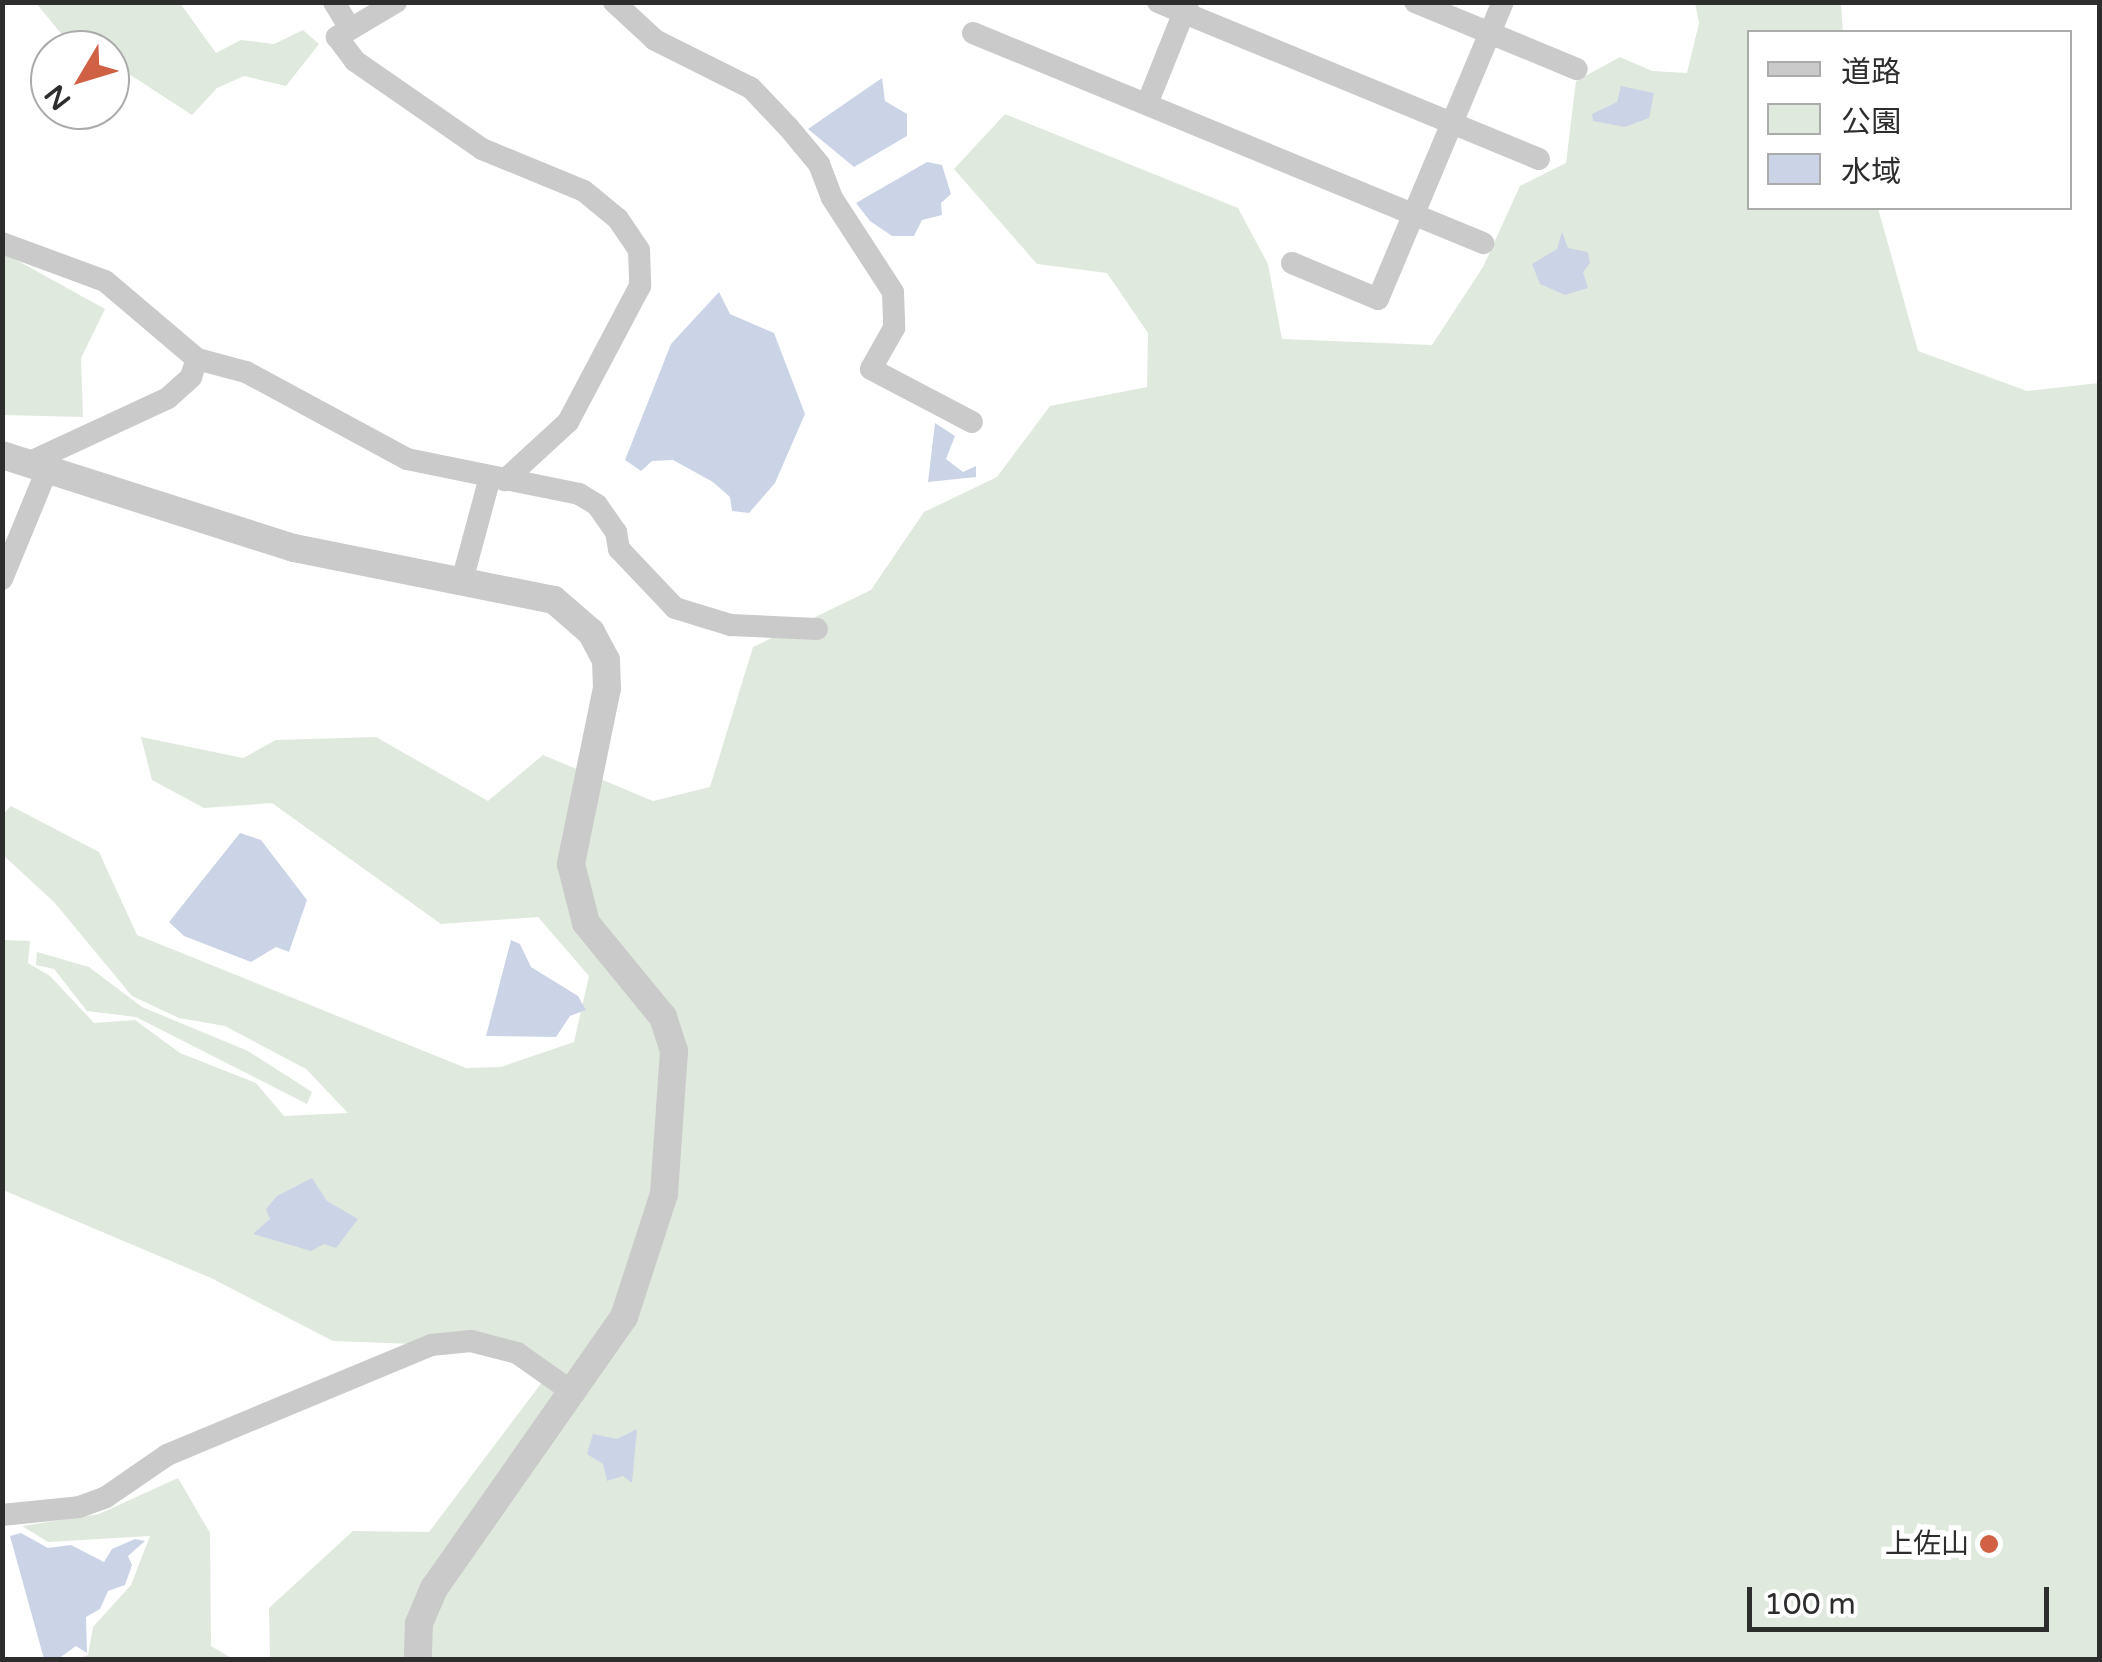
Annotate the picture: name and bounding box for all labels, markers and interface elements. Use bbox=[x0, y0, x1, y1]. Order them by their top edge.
north arrow bbox=[30, 30, 130, 130]
legend bbox=[1747, 30, 2072, 210]
text: 道路 bbox=[1841, 54, 1901, 91]
text: N bbox=[38, 78, 78, 117]
text: 公園 bbox=[1841, 104, 1901, 141]
text: 水域 bbox=[1841, 154, 1901, 191]
place label: 上佐山 bbox=[1885, 1527, 1969, 1561]
marker: 上佐山 bbox=[1978, 1533, 2000, 1555]
scale bar bbox=[1752, 1567, 2054, 1629]
text: 100 m bbox=[1764, 1586, 1856, 1623]

